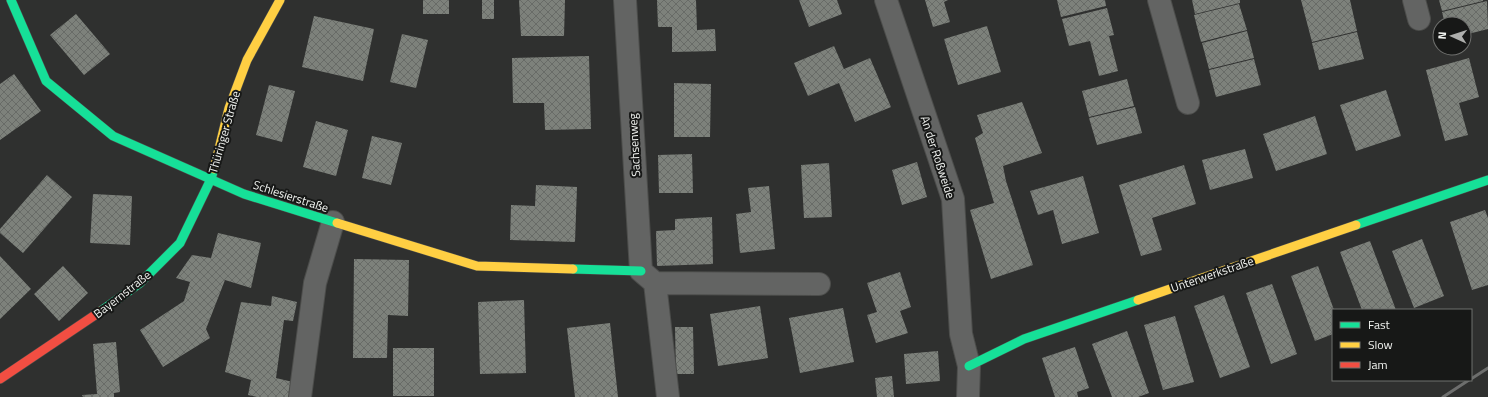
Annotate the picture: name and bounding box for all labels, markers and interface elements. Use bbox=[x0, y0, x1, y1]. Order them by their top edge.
north arrow bbox=[1432, 16, 1472, 56]
text: N bbox=[1434, 31, 1450, 40]
street label: Thüringer Straße bbox=[203, 88, 245, 176]
street label: Sachsenweg bbox=[623, 113, 645, 177]
street label: An der Roßweide bbox=[916, 113, 960, 201]
street label: Schlesierstraße bbox=[251, 175, 331, 217]
street label: Unterwerkstraße bbox=[1168, 251, 1256, 297]
street label: Bayernstraße bbox=[89, 265, 155, 323]
legend bbox=[1332, 309, 1472, 381]
text: Fast bbox=[1368, 315, 1391, 334]
text: Slow bbox=[1368, 335, 1393, 354]
text: Jam bbox=[1368, 355, 1388, 374]

